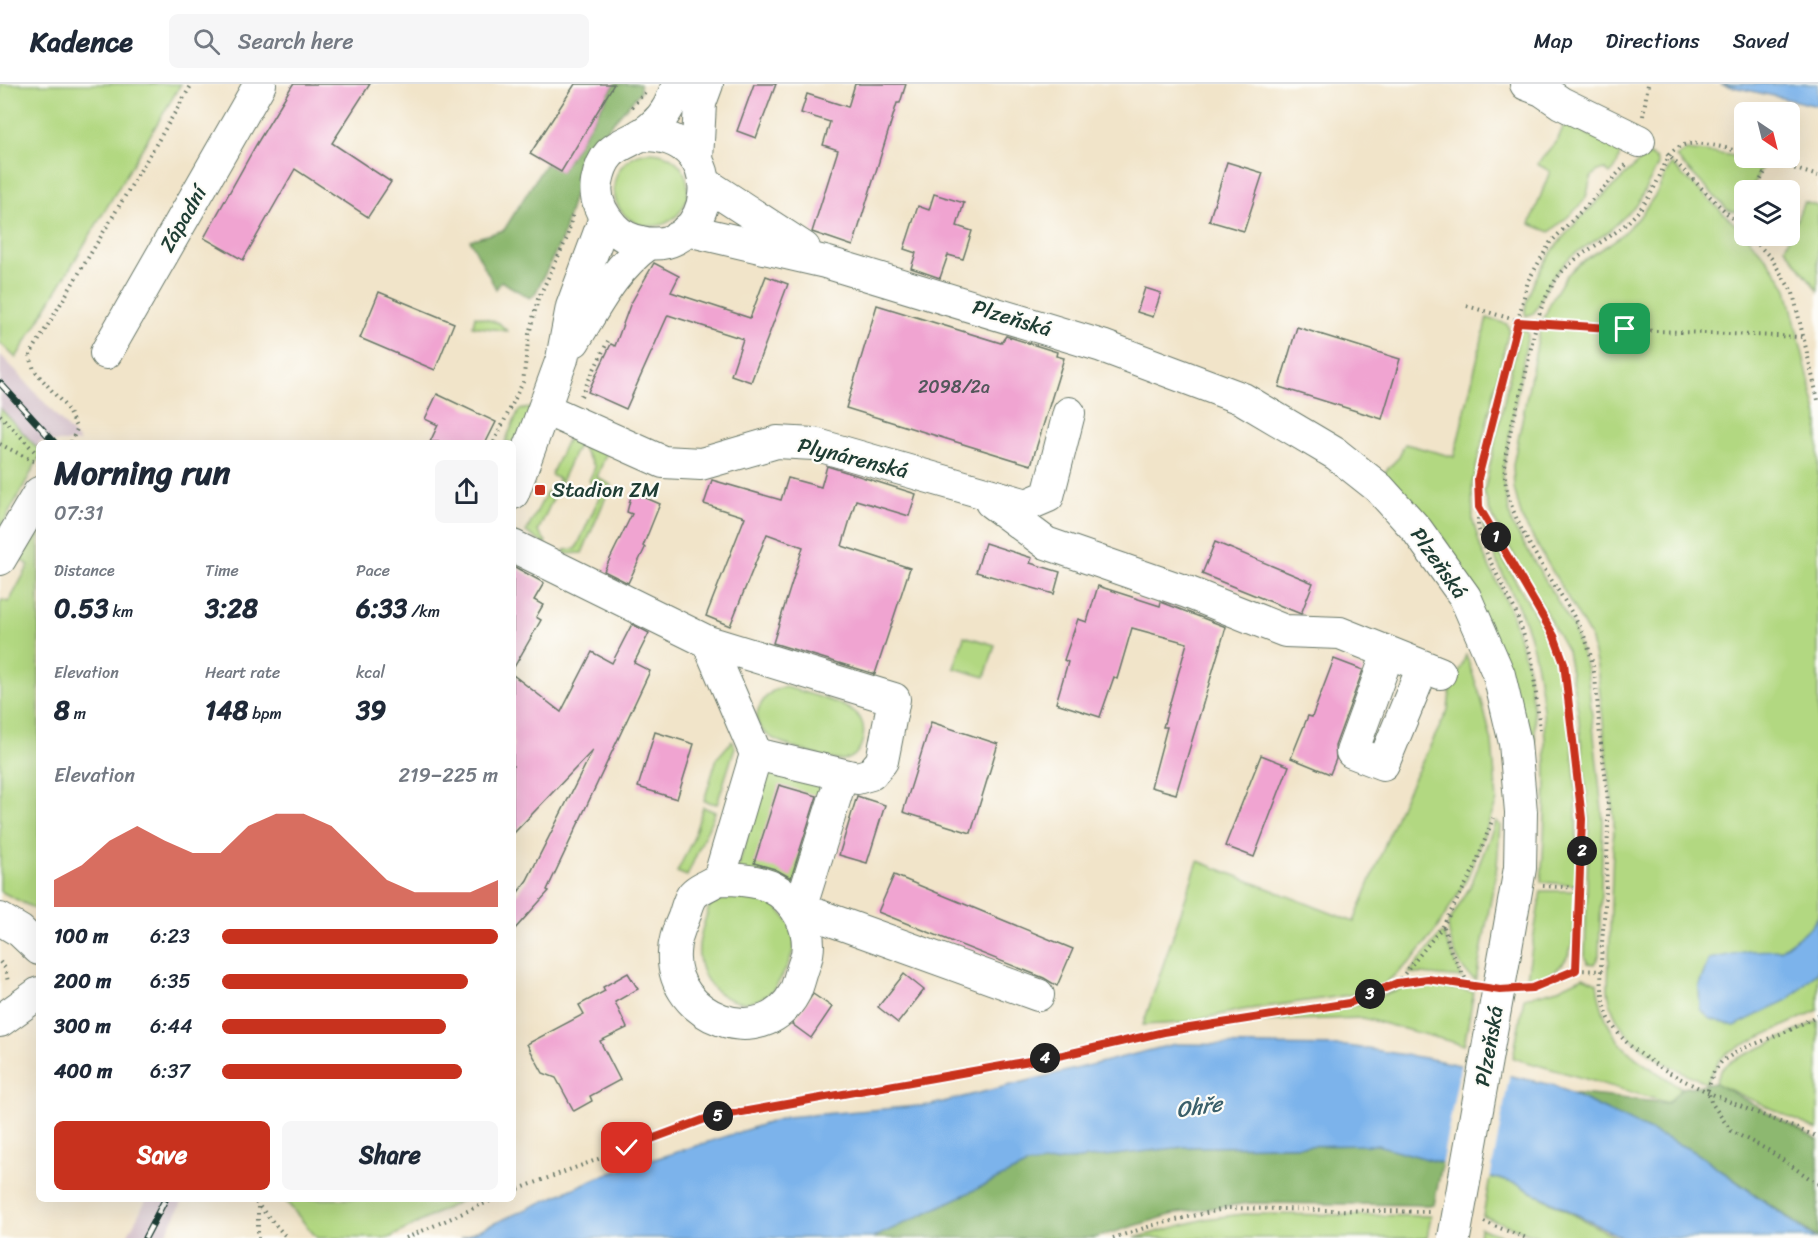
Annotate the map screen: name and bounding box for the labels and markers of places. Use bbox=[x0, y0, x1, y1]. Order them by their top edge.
pin bbox=[1599, 303, 1650, 354]
place label: Stadion ZM bbox=[552, 471, 660, 509]
marker: Stadion ZM bbox=[533, 483, 547, 497]
pin: 1 bbox=[1481, 522, 1511, 552]
pin: 2 bbox=[1567, 836, 1597, 866]
pin: 3 bbox=[1355, 979, 1385, 1009]
pin: 4 bbox=[1030, 1043, 1060, 1073]
pin: 5 bbox=[703, 1101, 733, 1131]
pin bbox=[601, 1122, 652, 1173]

